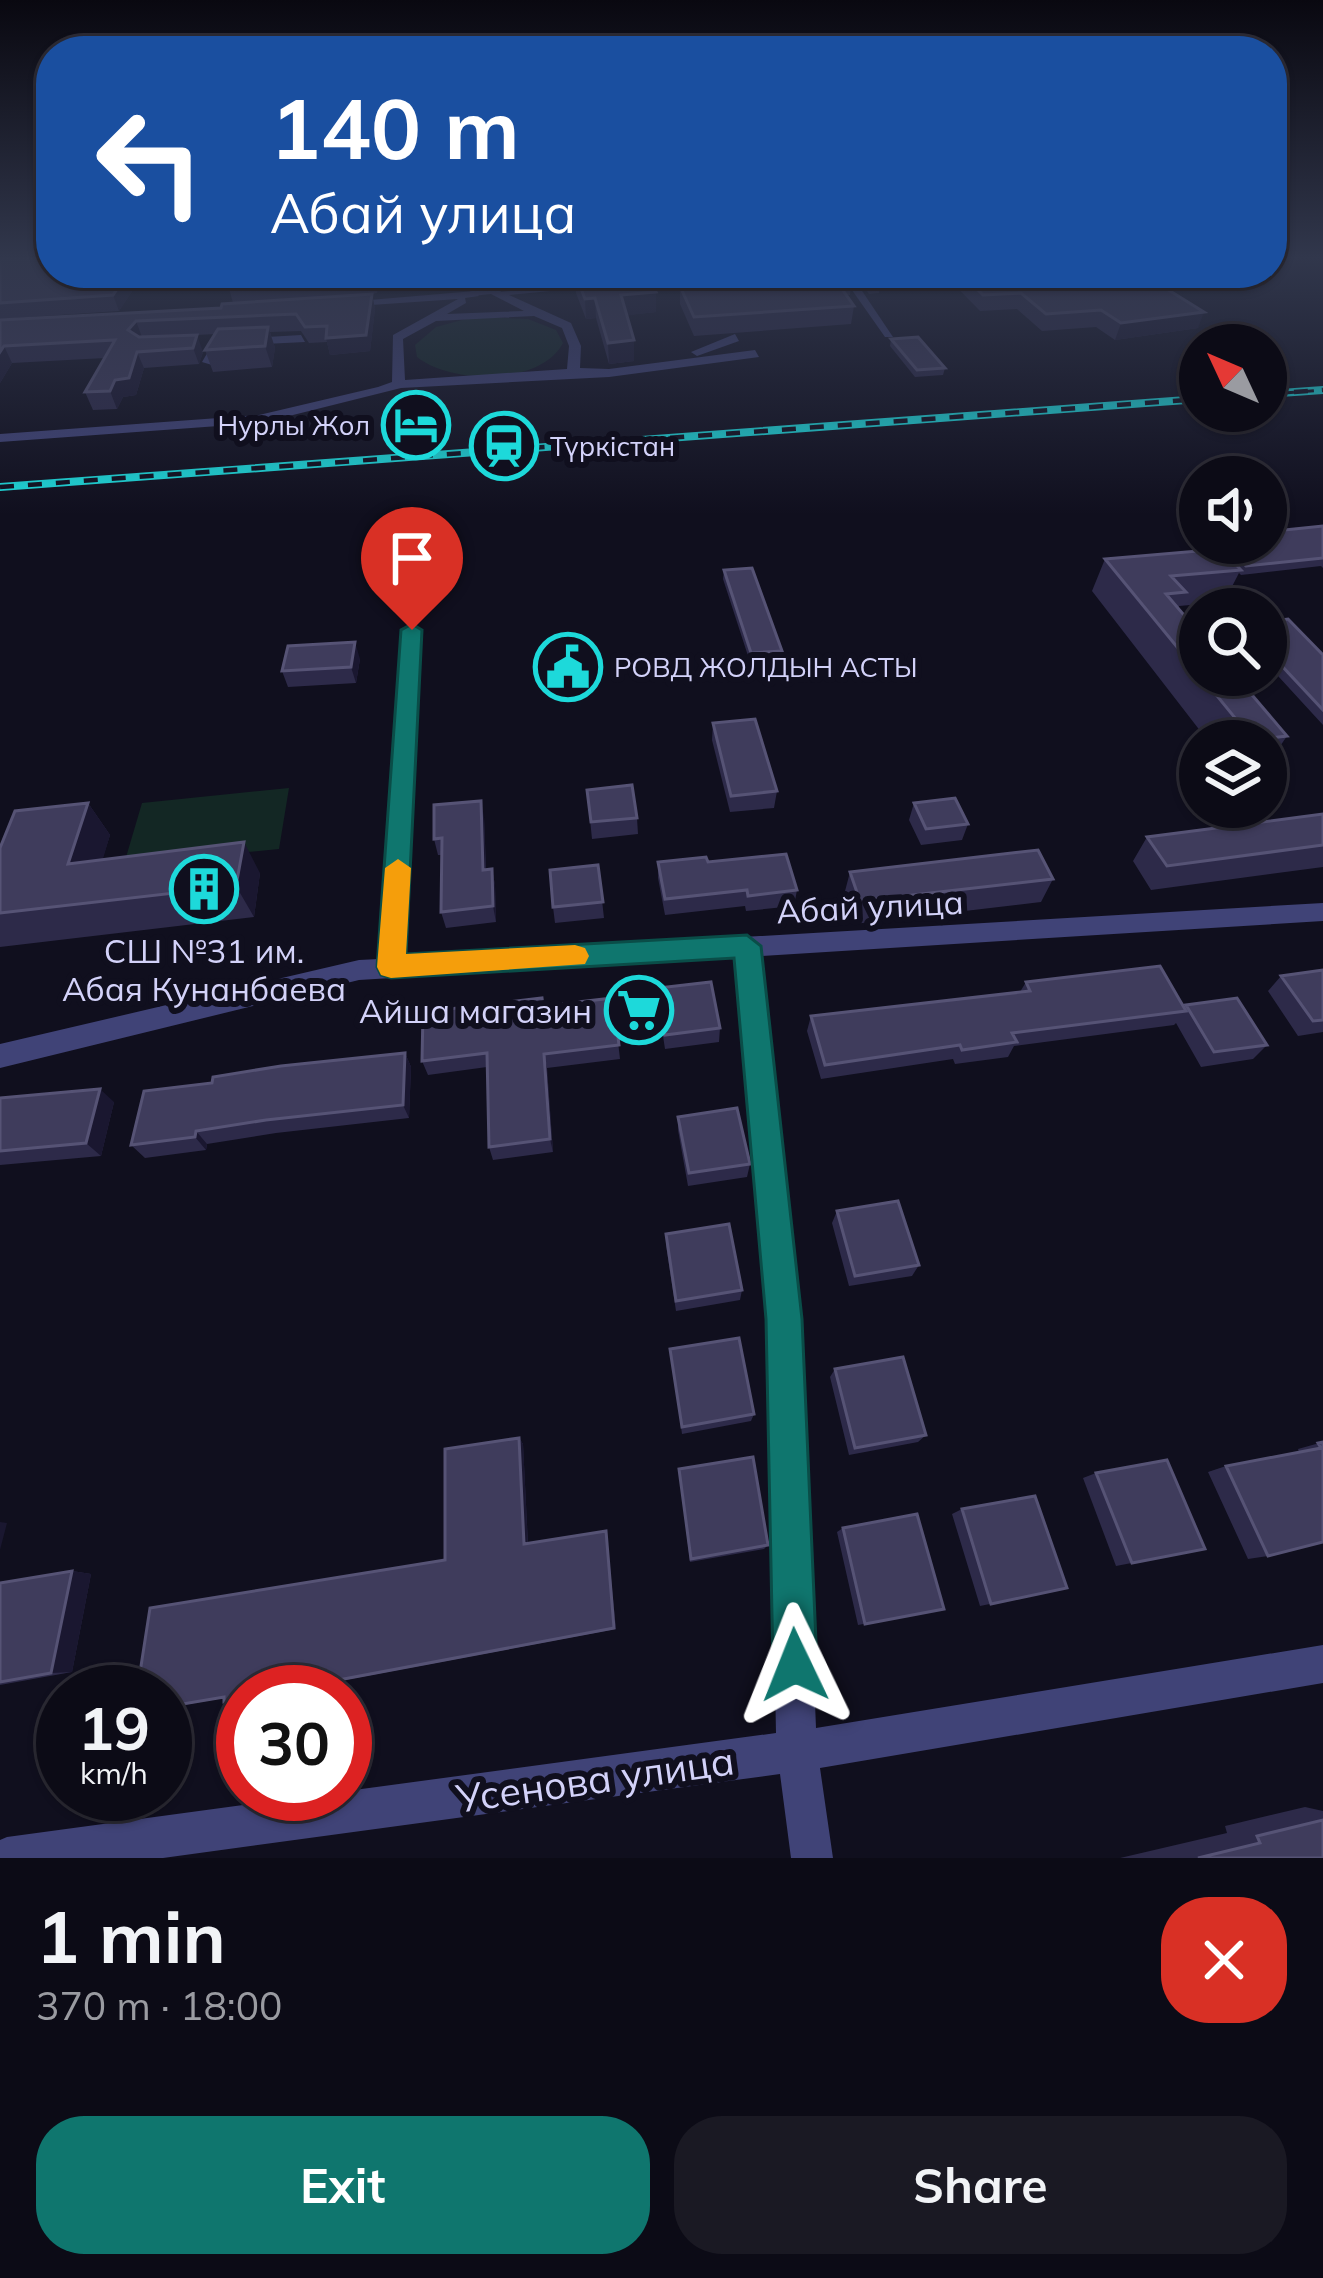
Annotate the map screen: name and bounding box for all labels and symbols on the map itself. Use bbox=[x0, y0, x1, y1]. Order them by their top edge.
north arrow bbox=[1179, 324, 1287, 432]
hotel icon: Нурлы Жол bbox=[381, 390, 451, 460]
place label: Нурлы Жол bbox=[218, 408, 370, 442]
station icon: Түркістан bbox=[469, 411, 539, 481]
place label: Түркістан bbox=[550, 429, 675, 463]
pin bbox=[361, 507, 463, 630]
public building icon: РОВД ЖОЛДЫН АСТЫ bbox=[533, 632, 603, 702]
place label: РОВД ЖОЛДЫН АСТЫ bbox=[614, 650, 918, 684]
building icon: СШ №31 им. Абая Кунанбаева bbox=[169, 854, 239, 924]
street label: Абай улица bbox=[775, 881, 965, 931]
place label: СШ №31 им. Абая Кунанбаева bbox=[62, 930, 346, 1009]
supermarket icon: Айша магазин bbox=[604, 975, 674, 1045]
place label: Айша магазин bbox=[359, 990, 592, 1031]
position arrow bbox=[732, 1602, 858, 1728]
speed limit sign: 30 bbox=[216, 1665, 372, 1821]
street label: Усенова улица bbox=[452, 1735, 737, 1823]

